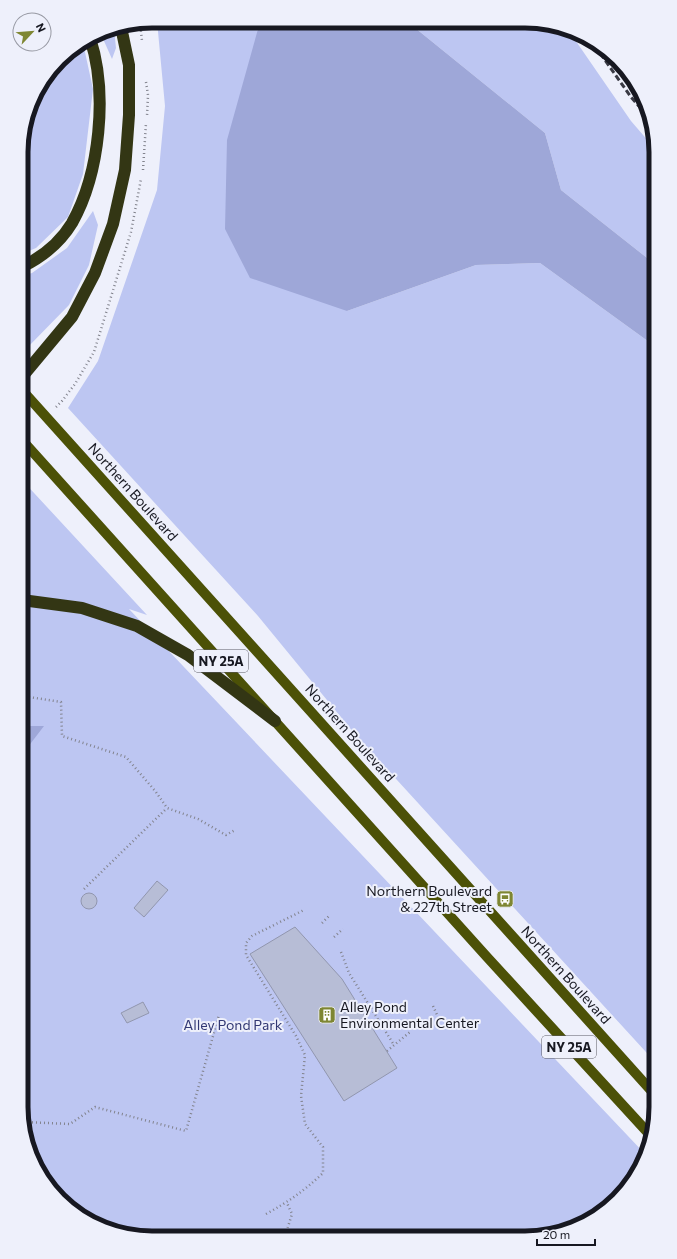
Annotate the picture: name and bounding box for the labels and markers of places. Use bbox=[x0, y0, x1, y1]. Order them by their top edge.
place label: Northern Boulevard & 227th Street bbox=[366, 882, 492, 915]
bus stop icon: Northern Boulevard & 227th Street bbox=[495, 889, 515, 909]
place label: Alley Pond Environmental Center bbox=[340, 998, 480, 1031]
building icon: Alley Pond Environmental Center bbox=[317, 1005, 337, 1025]

